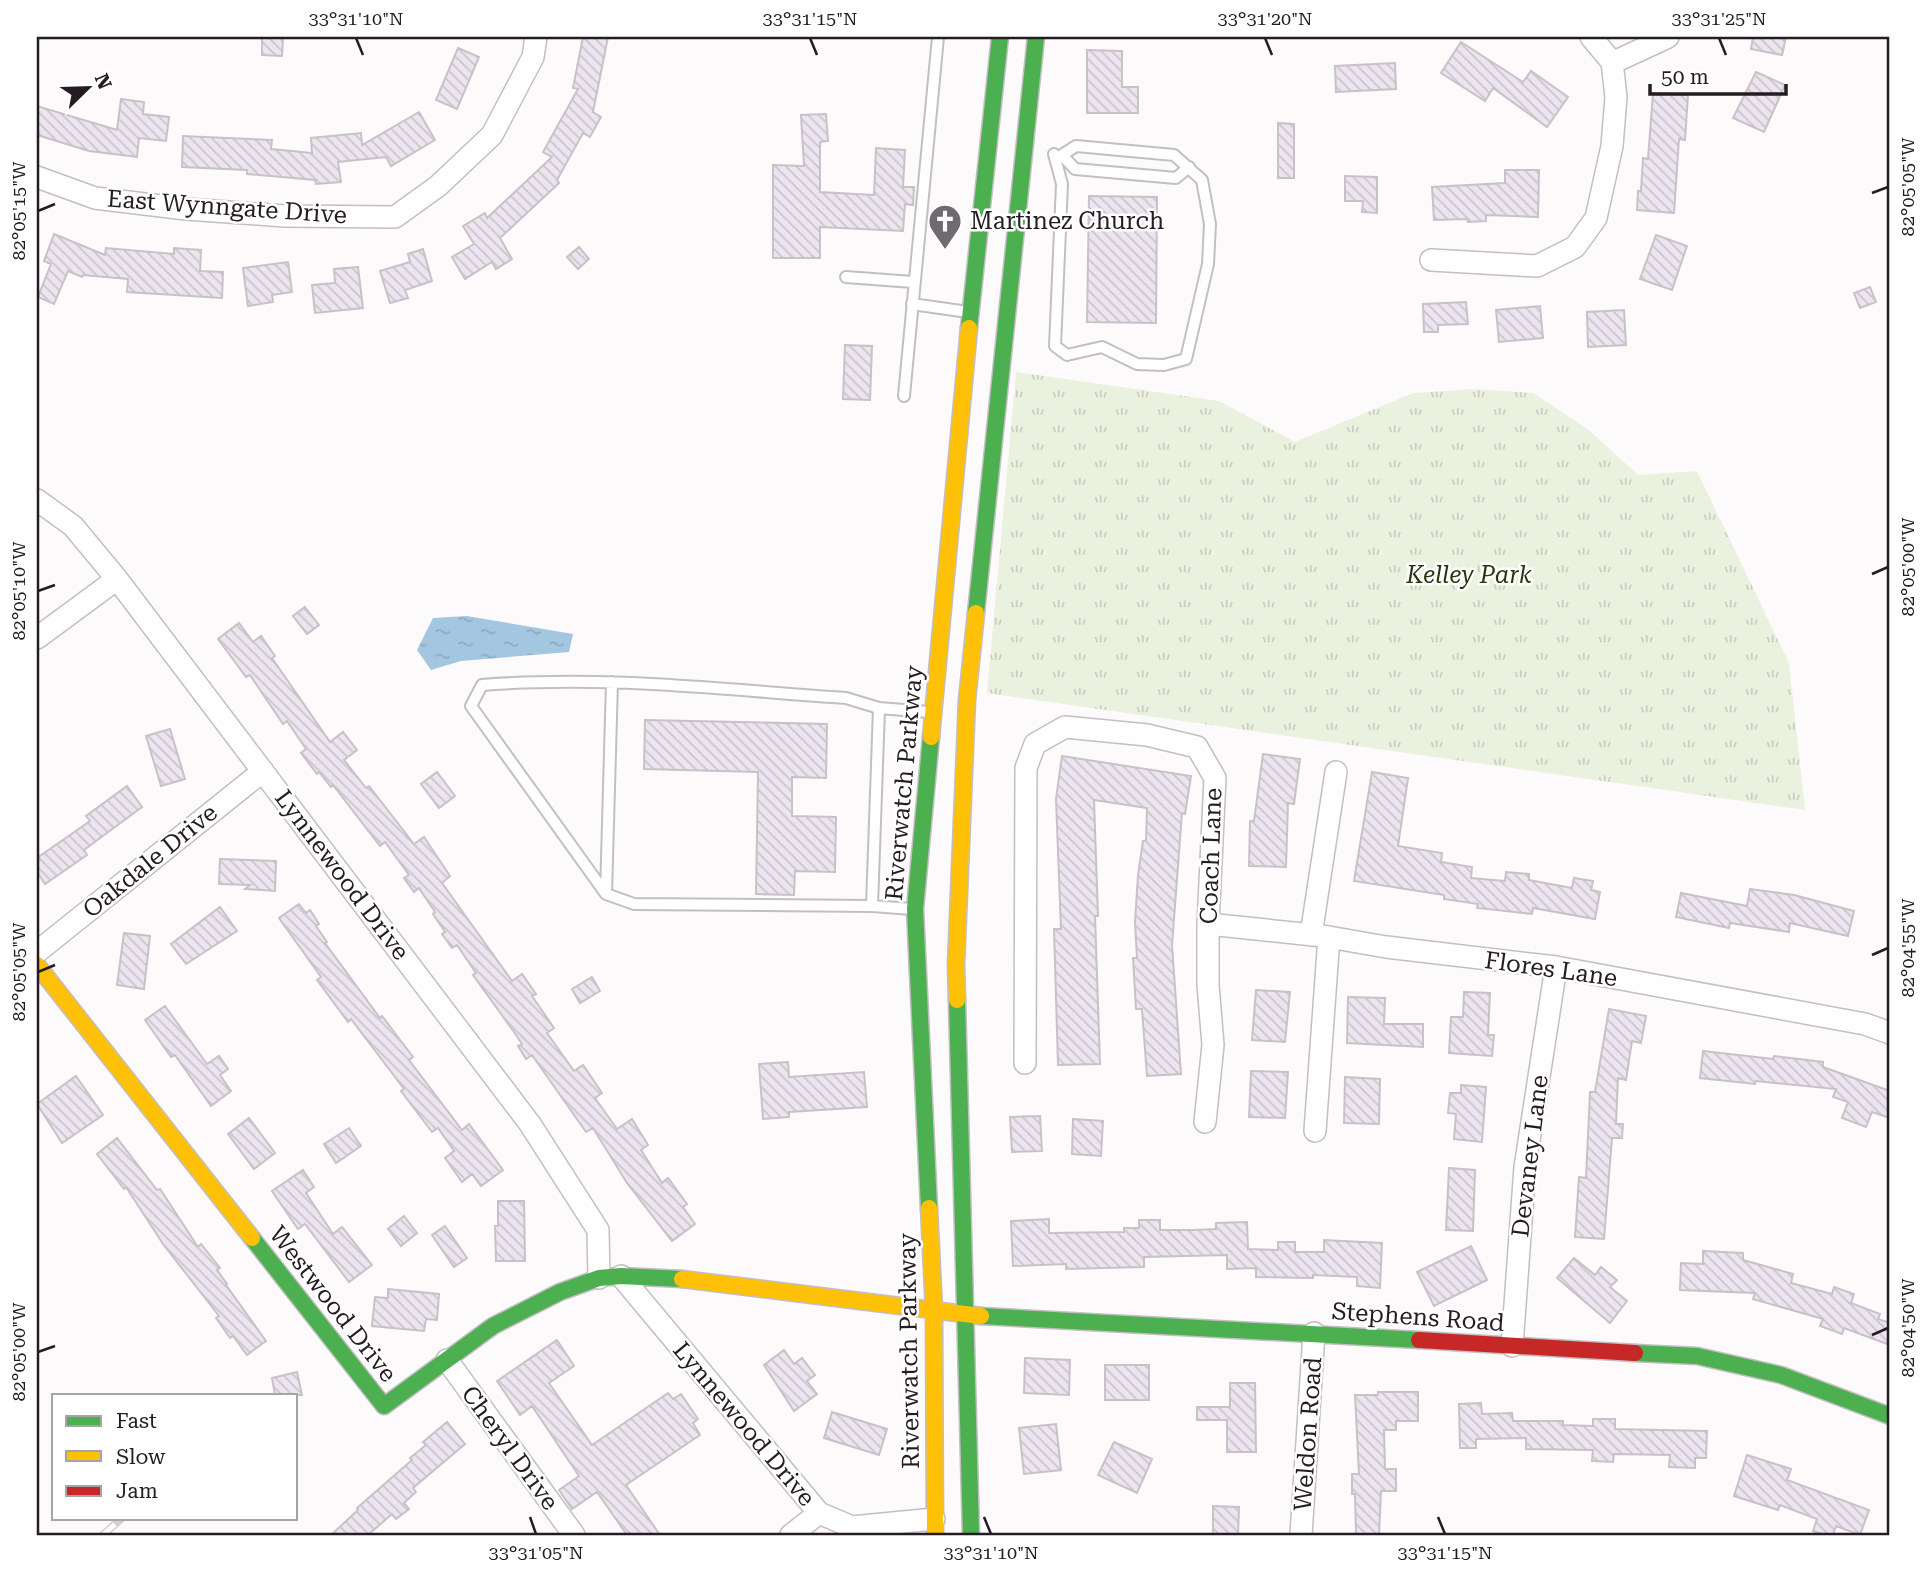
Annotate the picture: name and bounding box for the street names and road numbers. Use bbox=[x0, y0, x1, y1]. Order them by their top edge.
street label: East Wynngate Drive bbox=[106, 185, 348, 229]
street label: Riverwatch Parkway bbox=[880, 663, 928, 902]
street label: Lynnewood Drive bbox=[269, 784, 415, 966]
street label: Coach Lane bbox=[1195, 787, 1227, 925]
street label: Oakdale Drive bbox=[77, 798, 223, 924]
street label: Flores Lane bbox=[1483, 946, 1619, 992]
street label: Devaney Lane bbox=[1506, 1073, 1554, 1239]
street label: Westwood Drive bbox=[263, 1220, 403, 1388]
street label: Riverwatch Parkway bbox=[893, 1232, 925, 1469]
street label: Stephens Road bbox=[1331, 1297, 1505, 1337]
street label: Lynnewood Drive bbox=[667, 1336, 821, 1512]
street label: Weldon Road bbox=[1289, 1356, 1327, 1512]
street label: Cheryl Drive bbox=[456, 1380, 564, 1516]

